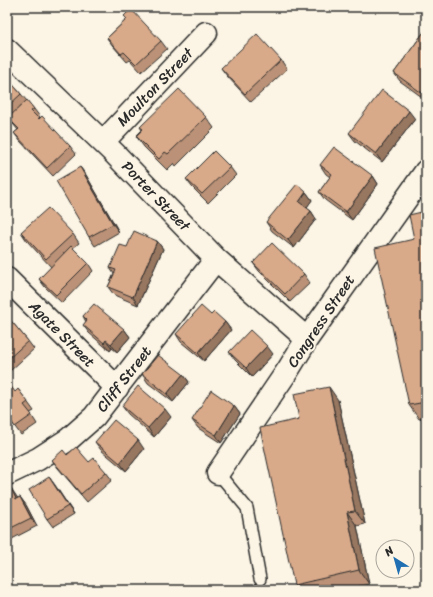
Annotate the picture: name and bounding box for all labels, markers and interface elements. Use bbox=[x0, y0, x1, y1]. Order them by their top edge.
street label: Moulton Street bbox=[110, 41, 200, 133]
street label: Porter Street bbox=[115, 154, 197, 238]
street label: Congress Street bbox=[280, 269, 362, 373]
street label: Agate Street bbox=[22, 294, 102, 374]
street label: Cliff Street bbox=[90, 340, 159, 418]
north arrow bbox=[375, 539, 415, 579]
text: N bbox=[380, 541, 398, 562]

